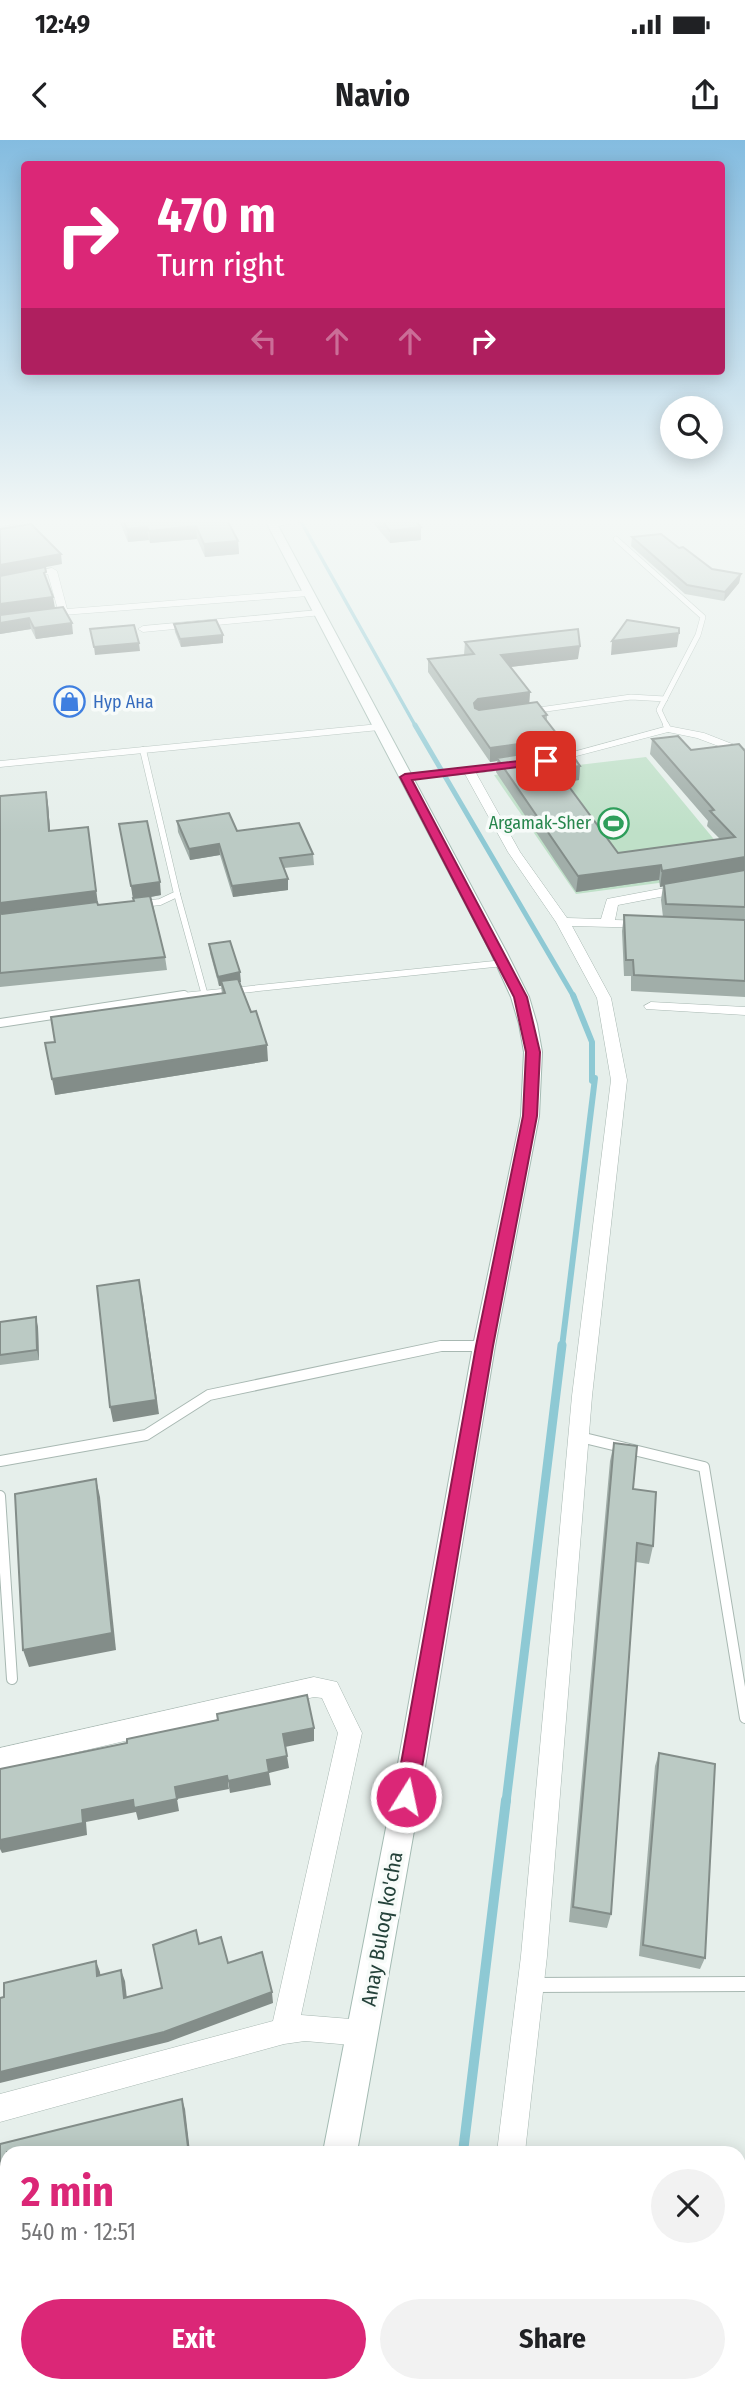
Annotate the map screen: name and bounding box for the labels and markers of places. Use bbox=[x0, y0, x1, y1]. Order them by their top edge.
shop icon: Нур Ана bbox=[53, 685, 87, 719]
place label: Нур Ана bbox=[93, 691, 154, 713]
pin bbox=[516, 731, 576, 791]
sports icon: Argamak-Sher bbox=[597, 806, 631, 840]
place label: Argamak-Sher bbox=[489, 812, 592, 834]

